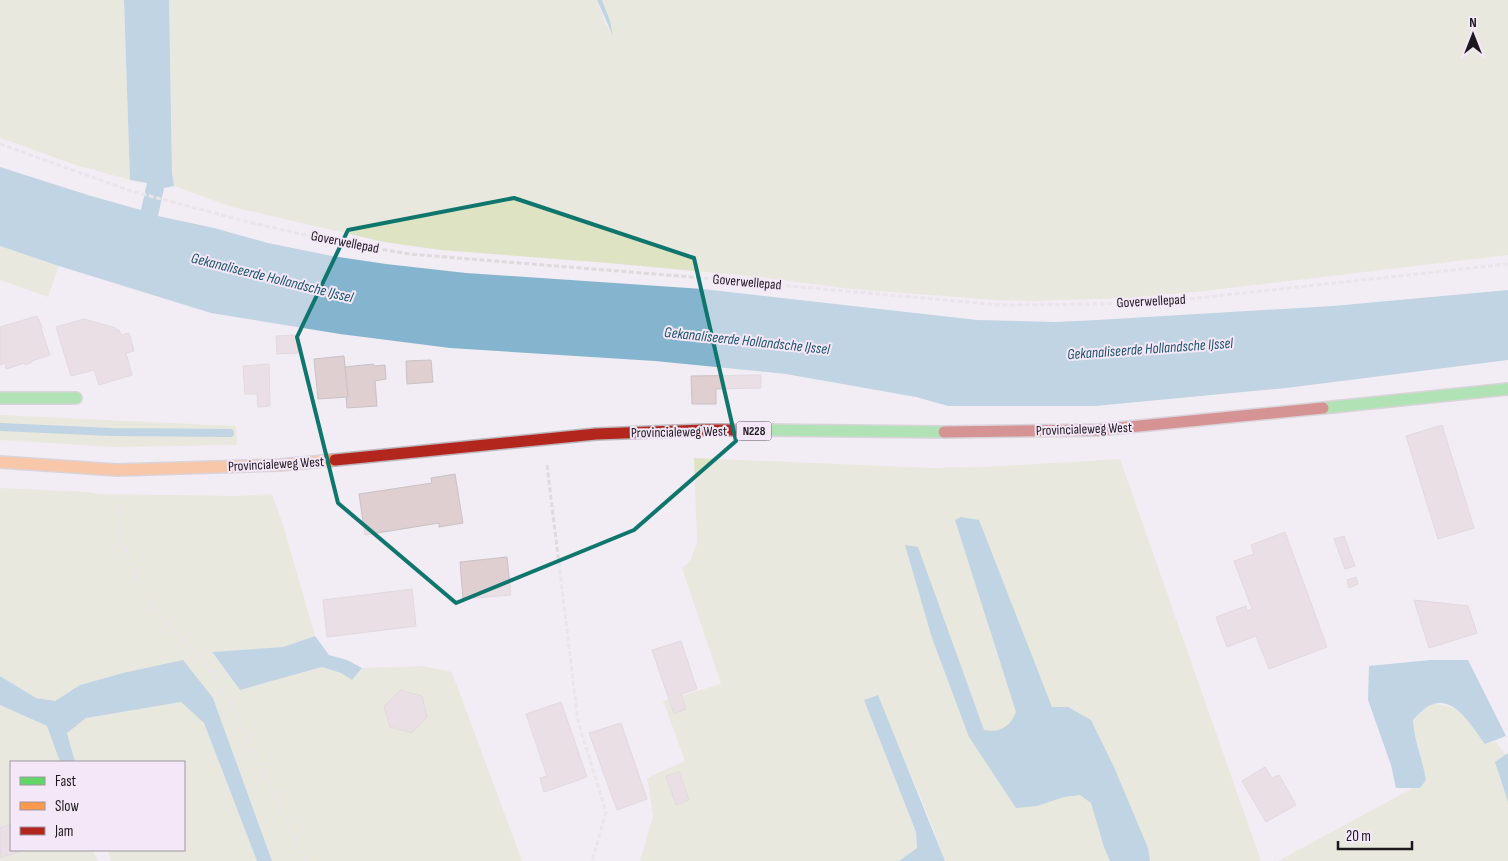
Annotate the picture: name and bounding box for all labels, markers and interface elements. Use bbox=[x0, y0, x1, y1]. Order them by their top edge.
north arrow bbox=[1448, 10, 1498, 60]
text: N bbox=[1469, 14, 1477, 31]
street label: Goverwellepad bbox=[309, 227, 381, 257]
water label: Gekanaliseerde Hollandsche IJssel bbox=[189, 249, 356, 308]
street label: Goverwellepad bbox=[712, 271, 782, 293]
street label: Goverwellepad bbox=[1116, 291, 1186, 311]
water label: Gekanaliseerde Hollandsche IJssel bbox=[663, 323, 832, 359]
water label: Gekanaliseerde Hollandsche IJssel bbox=[1066, 334, 1235, 364]
street label: Provincialeweg West bbox=[1036, 419, 1132, 439]
road number: N228 bbox=[736, 422, 772, 441]
street label: Provincialeweg West bbox=[631, 423, 727, 441]
street label: Provincialeweg West bbox=[227, 453, 325, 475]
legend bbox=[10, 761, 185, 851]
text: Fast bbox=[55, 772, 77, 791]
text: Slow bbox=[55, 797, 79, 816]
scale bar bbox=[1338, 818, 1412, 850]
text: Jam bbox=[54, 822, 73, 841]
text: 20 m bbox=[1346, 827, 1371, 846]

